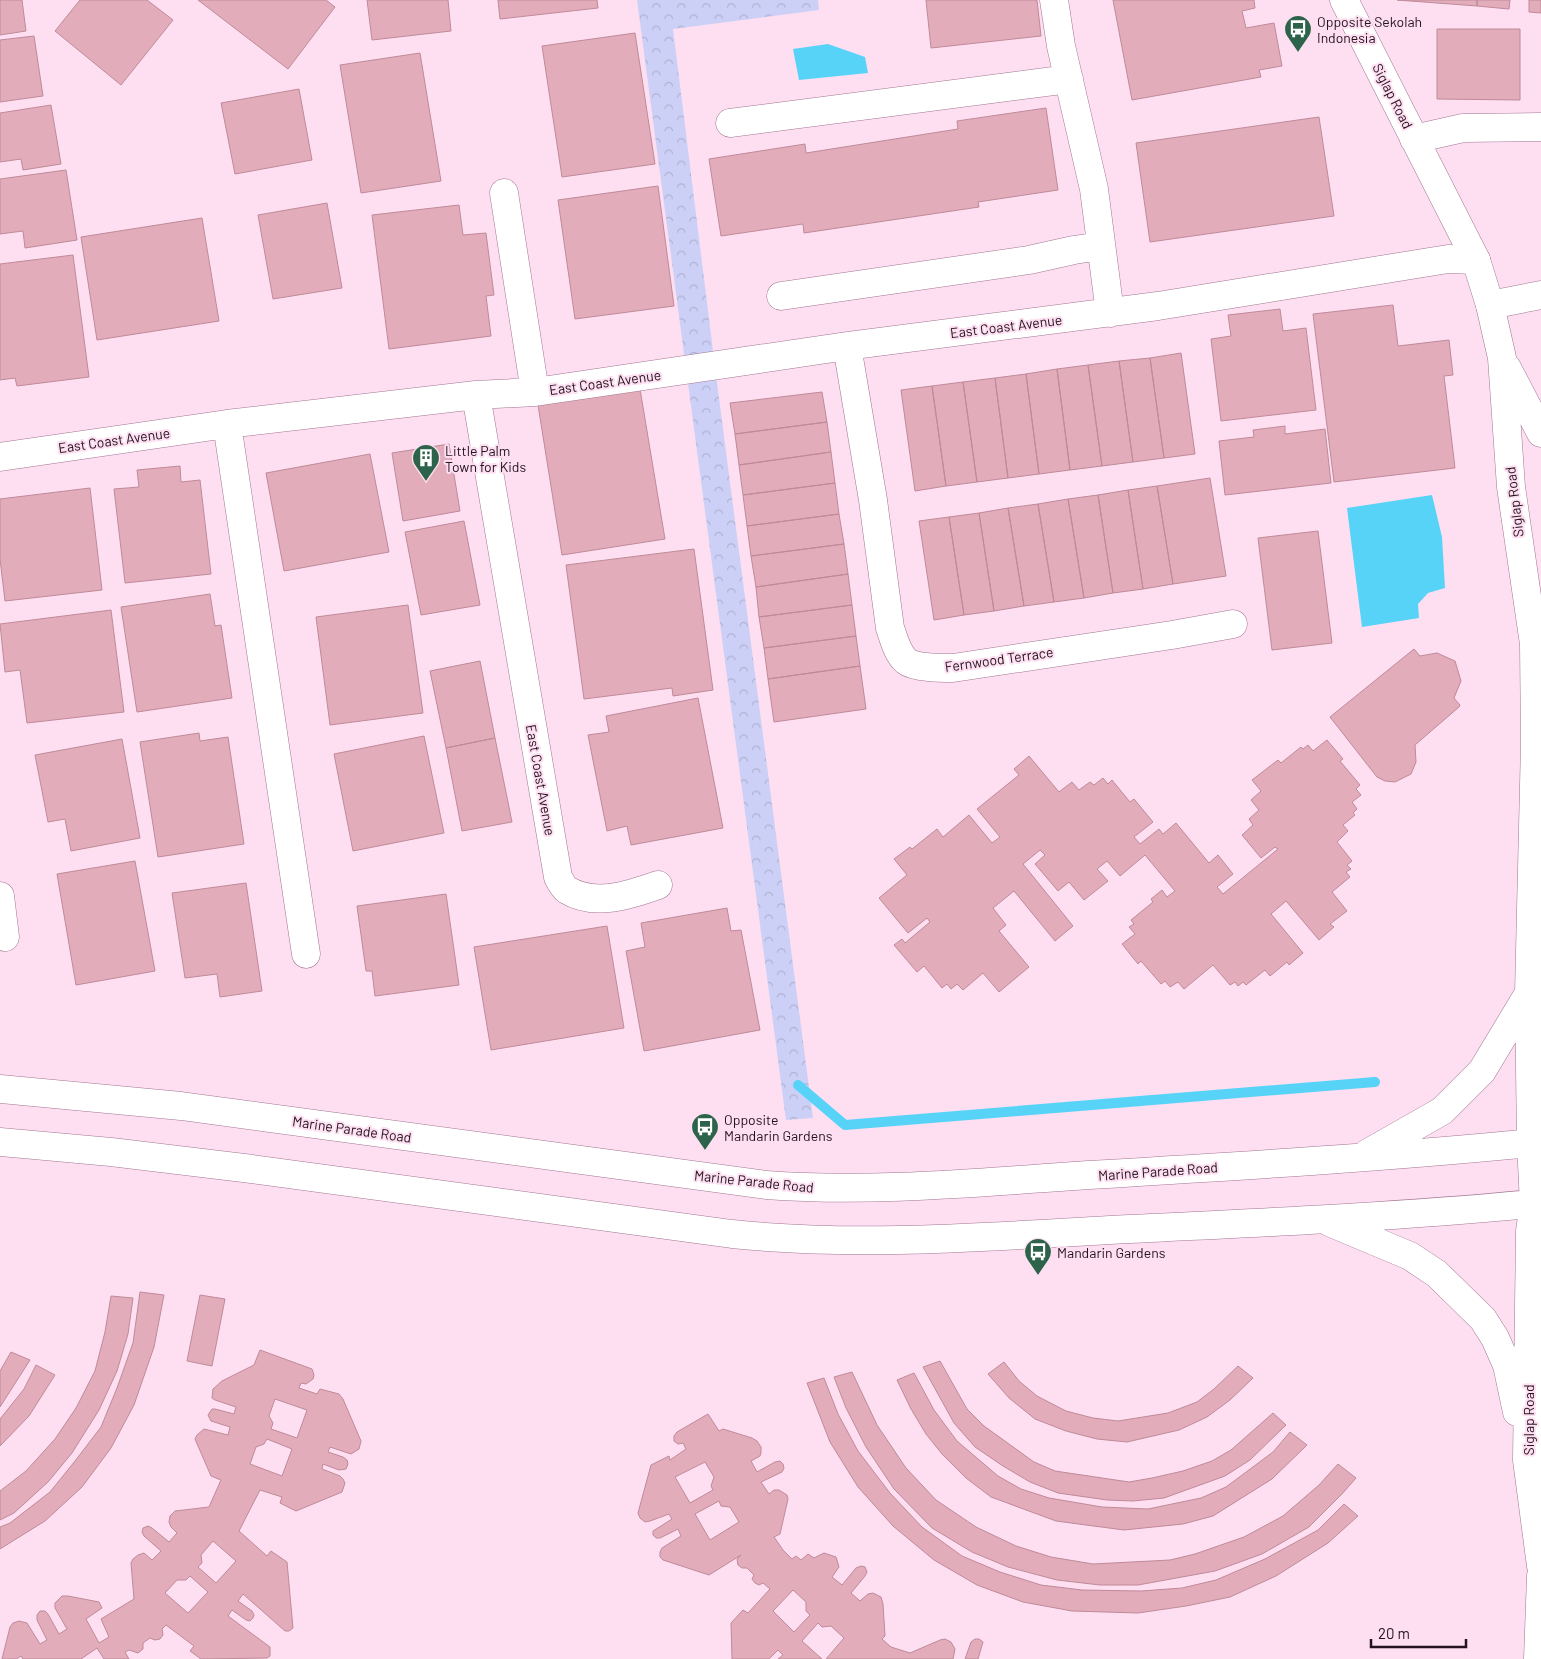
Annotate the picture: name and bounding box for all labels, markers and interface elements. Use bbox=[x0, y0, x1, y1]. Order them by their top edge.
place label: Opposite Sekolah Indonesia bbox=[1317, 13, 1422, 46]
bus stop icon: Opposite Sekolah Indonesia bbox=[1283, 14, 1313, 53]
street label: Siglap Road bbox=[1369, 60, 1417, 132]
street label: East Coast Avenue bbox=[949, 311, 1063, 341]
street label: East Coast Avenue bbox=[548, 366, 662, 398]
street label: East Coast Avenue bbox=[57, 424, 171, 456]
place label: Little Palm Town for Kids bbox=[445, 442, 526, 475]
building icon: Little Palm Town for Kids bbox=[411, 443, 441, 482]
street label: Siglap Road bbox=[1501, 466, 1527, 538]
street label: Fernwood Terrace bbox=[944, 643, 1054, 675]
street label: East Coast Avenue bbox=[523, 723, 559, 837]
place label: Opposite Mandarin Gardens bbox=[724, 1111, 833, 1144]
street label: Marine Parade Road bbox=[291, 1112, 413, 1146]
bus stop icon: Opposite Mandarin Gardens bbox=[690, 1112, 720, 1151]
street label: Marine Parade Road bbox=[1098, 1158, 1218, 1184]
street label: Marine Parade Road bbox=[693, 1166, 815, 1196]
bus stop icon: Mandarin Gardens bbox=[1023, 1237, 1053, 1276]
place label: Mandarin Gardens bbox=[1057, 1244, 1166, 1261]
street label: Siglap Road bbox=[1520, 1384, 1537, 1456]
scale bar bbox=[1371, 1616, 1466, 1648]
text: 20 m bbox=[1378, 1624, 1410, 1642]

